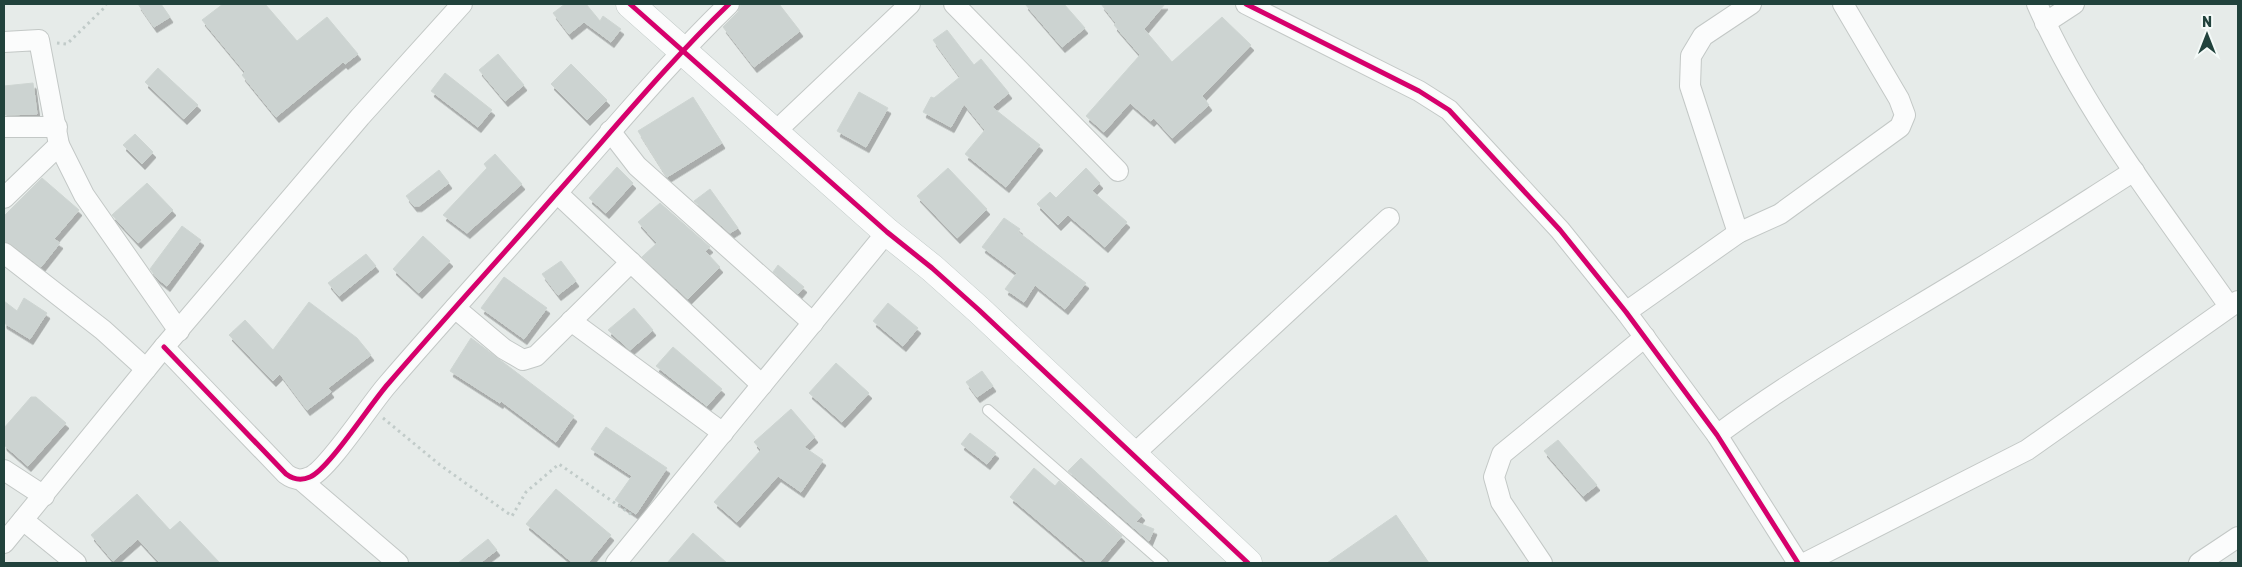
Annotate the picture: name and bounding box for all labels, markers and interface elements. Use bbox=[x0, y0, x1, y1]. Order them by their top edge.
north arrow bbox=[2182, 10, 2232, 60]
text: N bbox=[2202, 14, 2212, 31]

